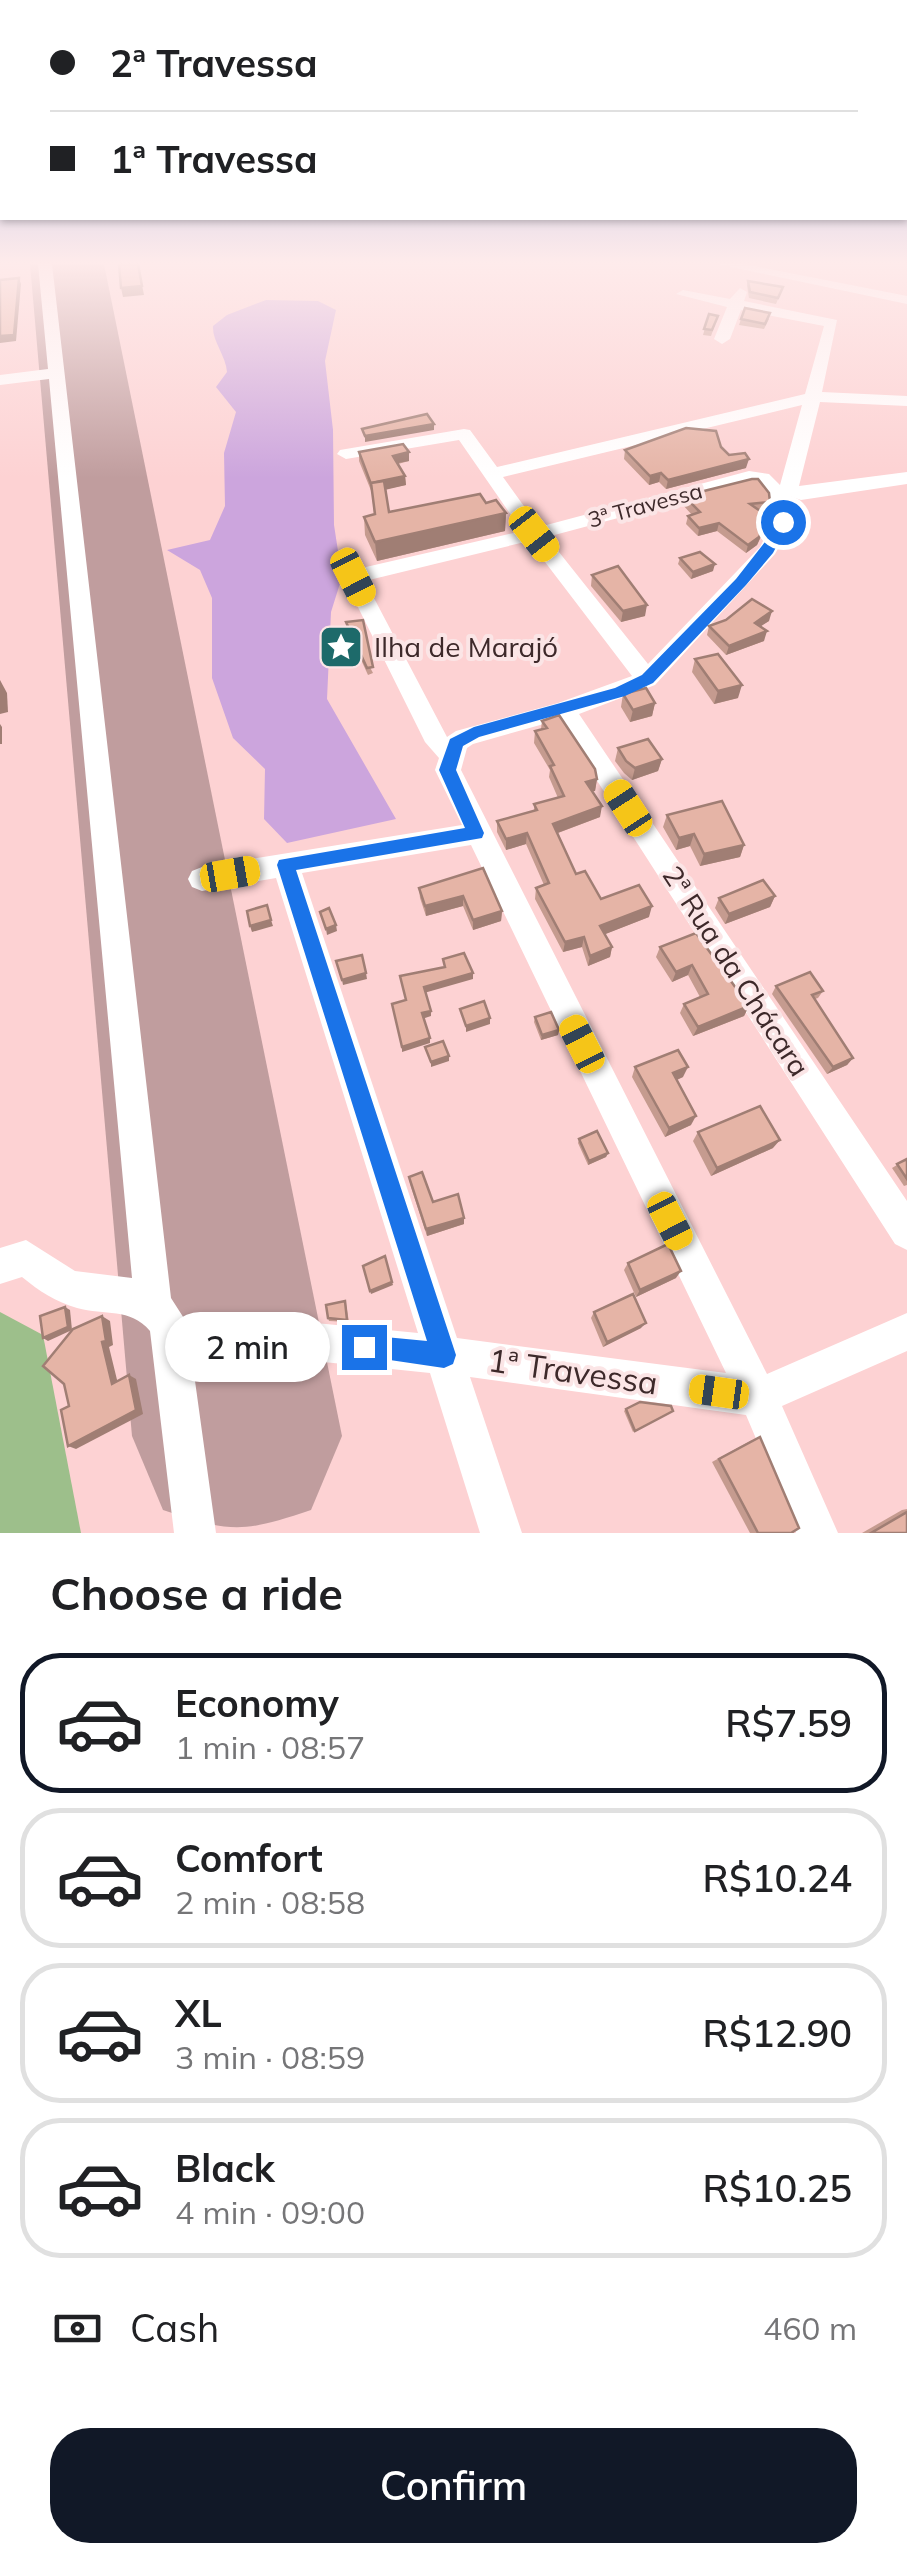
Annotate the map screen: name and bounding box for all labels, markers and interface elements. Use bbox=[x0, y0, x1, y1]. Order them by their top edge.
text: 2ª Travessa bbox=[110, 39, 318, 87]
text: 1ª Travessa bbox=[110, 135, 318, 183]
street label: 3ª Travessa bbox=[585, 476, 705, 534]
route start bbox=[761, 500, 806, 545]
car bbox=[504, 501, 564, 567]
car bbox=[326, 543, 380, 611]
place icon: Ilha de Marajó bbox=[318, 624, 364, 670]
place label: Ilha de Marajó bbox=[374, 629, 558, 664]
car bbox=[599, 775, 657, 841]
car bbox=[198, 854, 262, 894]
street label: 2ª Rua da Chácara bbox=[655, 859, 817, 1082]
car bbox=[555, 1010, 609, 1078]
car bbox=[643, 1187, 697, 1255]
callout: 2 min bbox=[164, 1312, 329, 1382]
route end bbox=[342, 1325, 387, 1370]
text: 2 min bbox=[206, 1327, 289, 1367]
street label: 1ª Travessa bbox=[486, 1339, 660, 1403]
car bbox=[687, 1373, 751, 1411]
text: Choose a ride bbox=[50, 1565, 343, 1621]
icon: car bbox=[55, 1678, 145, 1768]
text: Economy bbox=[175, 1679, 339, 1727]
text: R$7.59 bbox=[725, 1699, 852, 1747]
text: 1 min · 08:57 bbox=[175, 1727, 365, 1767]
icon: car bbox=[55, 1833, 145, 1923]
text: Comfort bbox=[175, 1834, 323, 1882]
text: R$10.24 bbox=[703, 1854, 852, 1902]
text: 2 min · 08:58 bbox=[175, 1882, 365, 1922]
icon: car bbox=[55, 1988, 145, 2078]
text: XL bbox=[175, 1989, 222, 2037]
text: R$12.90 bbox=[703, 2009, 852, 2057]
text: 3 min · 08:59 bbox=[175, 2037, 365, 2077]
icon: car bbox=[55, 2143, 145, 2233]
text: Black bbox=[175, 2144, 275, 2192]
text: R$10.25 bbox=[703, 2164, 852, 2212]
text: 4 min · 09:00 bbox=[175, 2192, 365, 2232]
icon: cash bbox=[50, 2301, 105, 2356]
text: Cash bbox=[130, 2304, 219, 2352]
text: 460 m bbox=[763, 2308, 857, 2348]
button: Confirm bbox=[50, 2428, 857, 2543]

